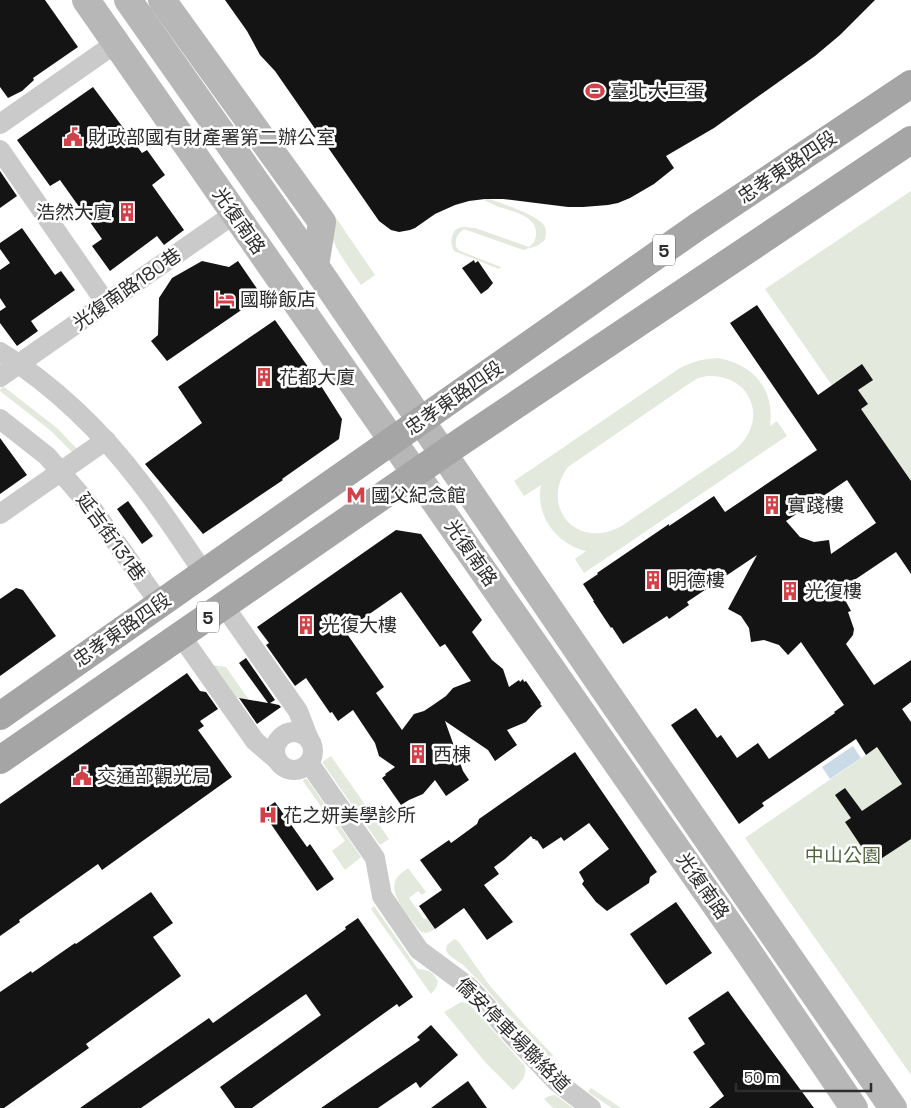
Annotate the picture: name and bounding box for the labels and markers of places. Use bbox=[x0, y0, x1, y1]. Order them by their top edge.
place label: 臺北大巨蛋 bbox=[610, 79, 705, 104]
sports icon: 臺北大巨蛋 bbox=[584, 80, 606, 102]
place label: 財政部國有財產署第二辦公室 bbox=[88, 125, 335, 150]
public building icon: 財政部國有財產署第二辦公室 bbox=[62, 126, 84, 148]
place label: 浩然大廈 bbox=[36, 200, 112, 225]
building icon: 浩然大廈 bbox=[116, 201, 138, 223]
place label: 國聯飯店 bbox=[240, 287, 316, 312]
hotel icon: 國聯飯店 bbox=[214, 288, 236, 310]
place label: 花都大廈 bbox=[279, 365, 355, 390]
building icon: 花都大廈 bbox=[253, 366, 275, 388]
place label: 國父紀念館 bbox=[371, 483, 466, 508]
metro station icon: 國父紀念館 bbox=[345, 484, 367, 506]
place label: 實踐樓 bbox=[787, 493, 844, 518]
building icon: 實踐樓 bbox=[761, 494, 783, 516]
place label: 明德樓 bbox=[668, 568, 725, 593]
building icon: 明德樓 bbox=[642, 569, 664, 591]
place label: 光復樓 bbox=[805, 579, 862, 604]
building icon: 光復樓 bbox=[779, 580, 801, 602]
place label: 光復大樓 bbox=[321, 613, 397, 638]
building icon: 光復大樓 bbox=[295, 614, 317, 636]
place label: 西棟 bbox=[433, 742, 471, 767]
building icon: 西棟 bbox=[407, 743, 429, 765]
place label: 交通部觀光局 bbox=[97, 764, 211, 789]
public building icon: 交通部觀光局 bbox=[71, 765, 93, 787]
place label: 花之妍美學診所 bbox=[283, 803, 416, 828]
hospital icon: 花之妍美學診所 bbox=[257, 804, 279, 826]

